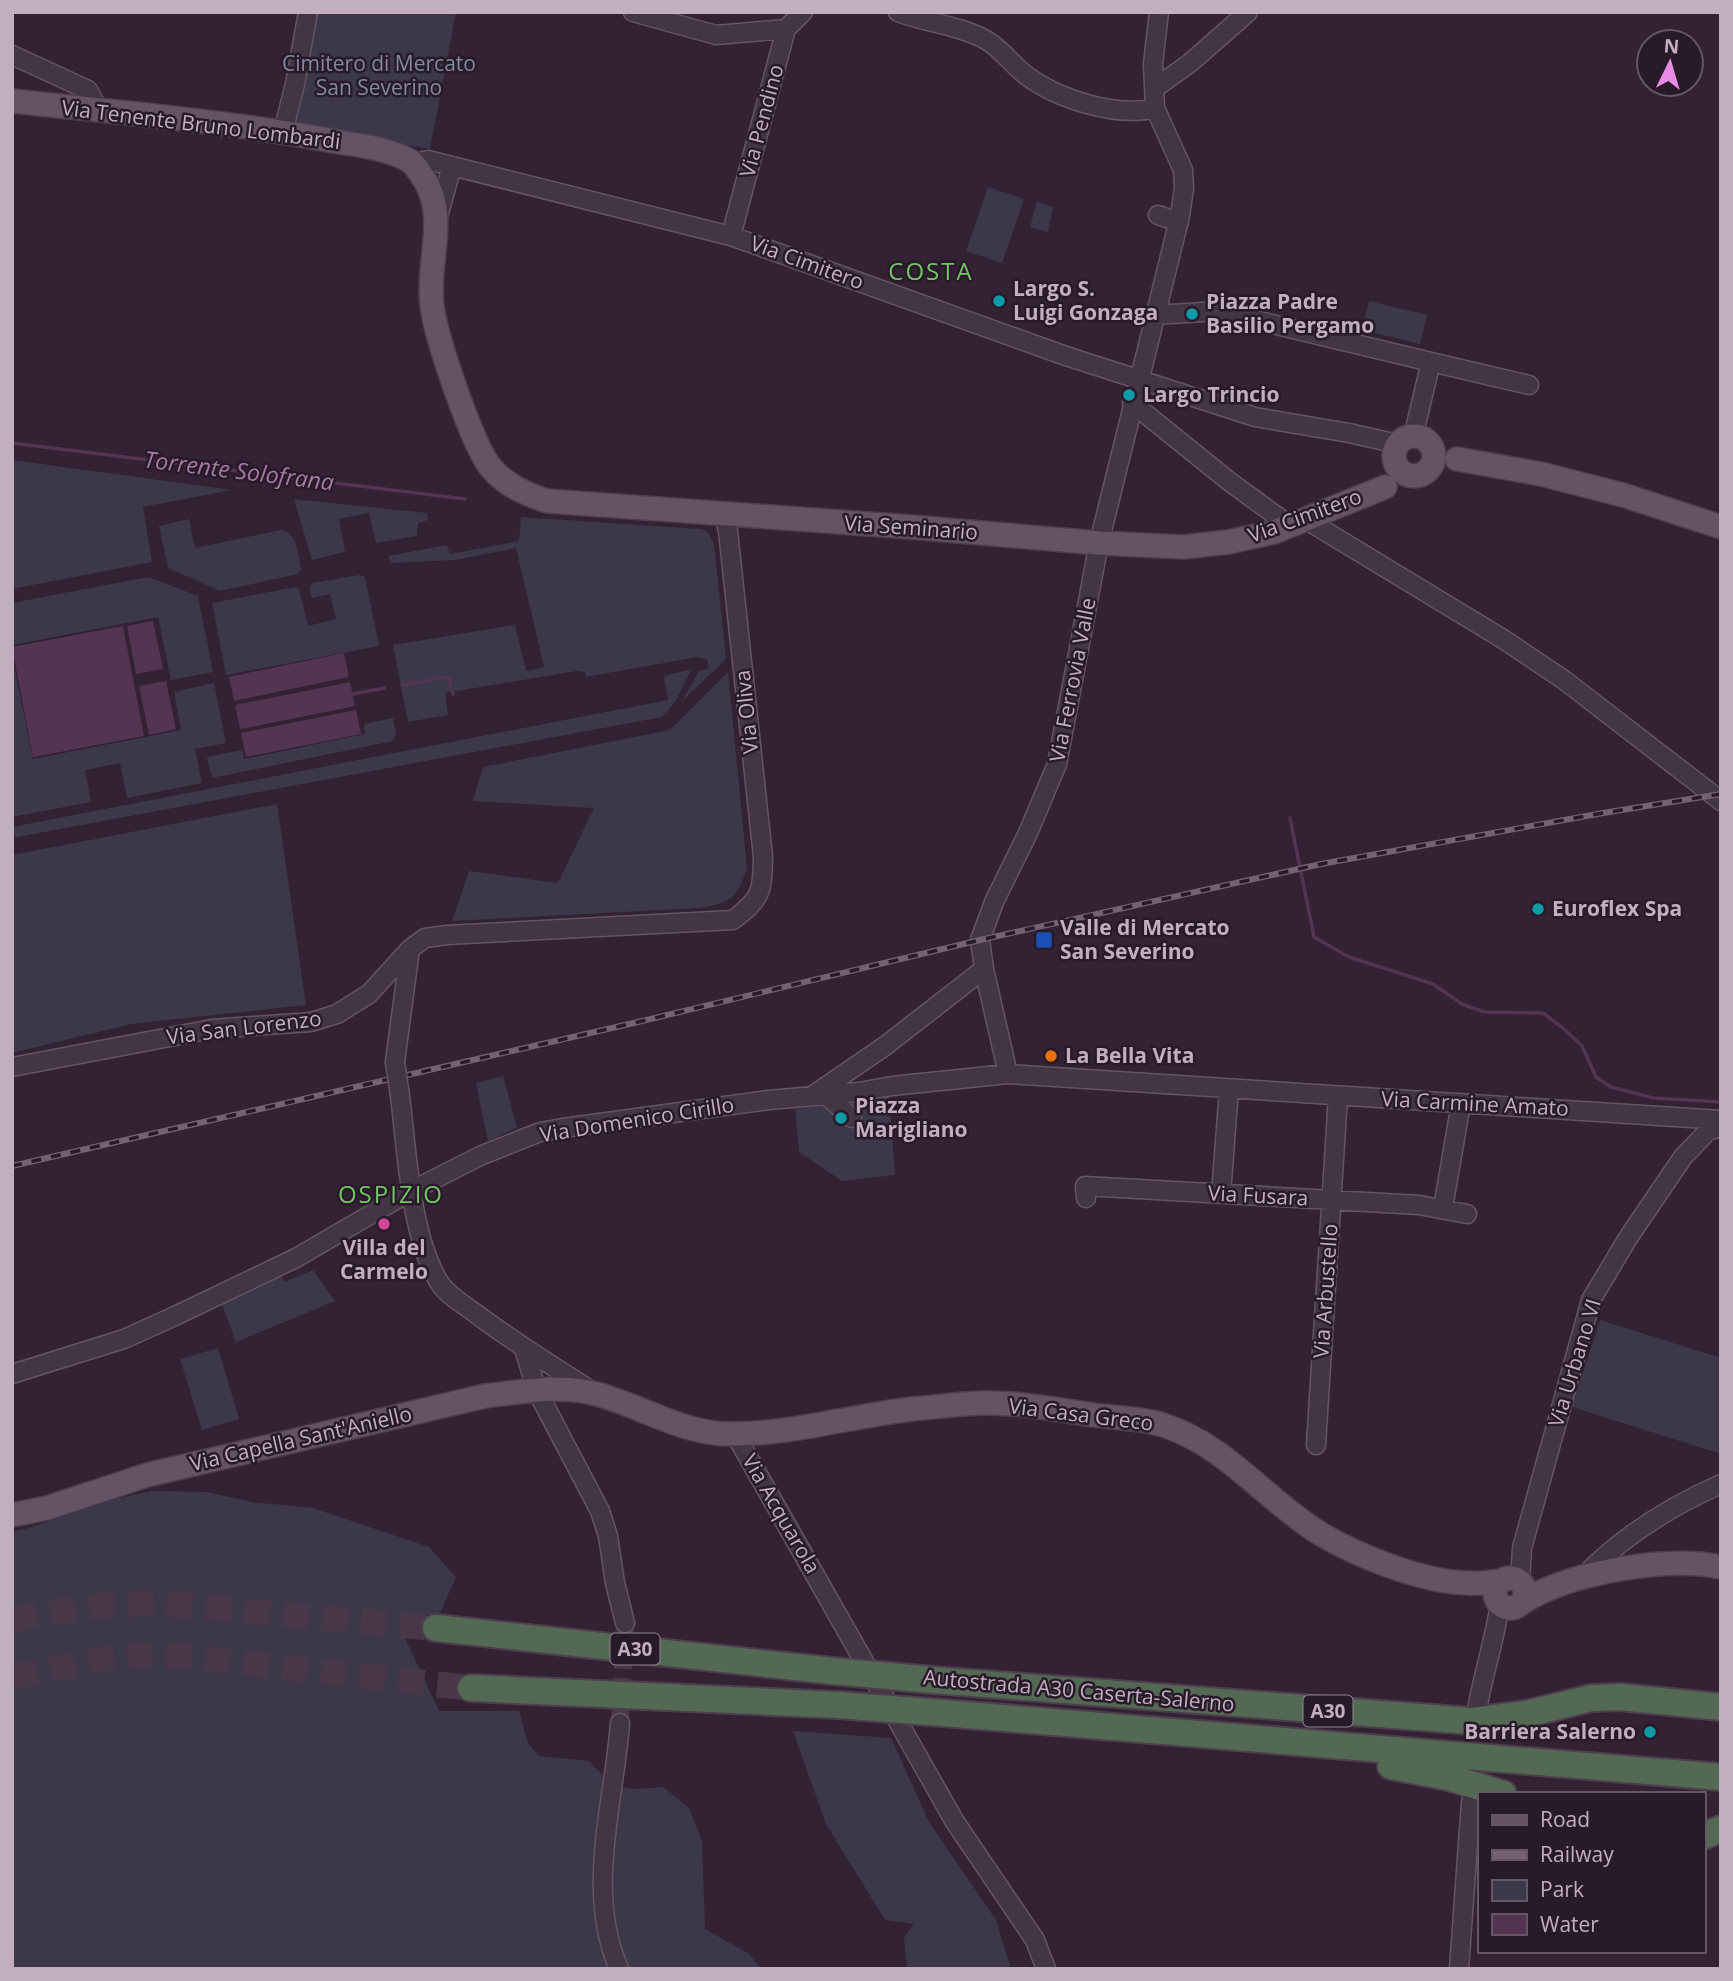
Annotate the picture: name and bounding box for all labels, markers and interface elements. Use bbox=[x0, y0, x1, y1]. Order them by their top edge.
north arrow bbox=[1635, 28, 1705, 98]
text: N bbox=[1663, 32, 1680, 60]
park label: Cimitero di Mercato San Severino bbox=[282, 49, 476, 101]
street label: Via Pendino bbox=[733, 61, 790, 180]
street label: Via Tenente Bruno Lombardi bbox=[60, 93, 342, 155]
street label: Via Cimitero bbox=[747, 229, 868, 296]
district label: COSTA bbox=[888, 254, 974, 287]
place label: Largo S. Luigi Gonzaga bbox=[1013, 274, 1158, 326]
place label: Piazza Padre Basilio Pergamo bbox=[1206, 287, 1374, 339]
marker: Largo S. Luigi Gonzaga bbox=[991, 293, 1007, 309]
marker: Piazza Padre Basilio Pergamo bbox=[1184, 306, 1200, 322]
place label: Largo Trincio bbox=[1143, 380, 1280, 408]
marker: Largo Trincio bbox=[1121, 387, 1137, 403]
water label: Torrente Solofrana bbox=[142, 442, 336, 498]
street label: Via Cimitero bbox=[1244, 482, 1365, 549]
street label: Via Seminario bbox=[843, 508, 979, 546]
street label: Via Ferrovia Valle bbox=[1042, 595, 1102, 764]
street label: Via Oliva bbox=[728, 669, 764, 755]
place label: Euroflex Spa bbox=[1552, 894, 1682, 922]
marker: Euroflex Spa bbox=[1530, 901, 1546, 917]
place label: Valle di Mercato San Severino bbox=[1060, 913, 1230, 965]
marker: Valle di Mercato San Severino bbox=[1034, 930, 1054, 950]
street label: Via San Lorenzo bbox=[165, 1004, 323, 1050]
place label: La Bella Vita bbox=[1065, 1041, 1194, 1069]
marker: La Bella Vita bbox=[1043, 1048, 1059, 1064]
street label: Via Carmine Amato bbox=[1381, 1084, 1570, 1122]
street label: Via Domenico Cirillo bbox=[538, 1090, 736, 1148]
place label: Piazza Marigliano bbox=[855, 1091, 968, 1143]
marker: Piazza Marigliano bbox=[833, 1110, 849, 1126]
district label: OSPIZIO bbox=[338, 1177, 444, 1210]
street label: Via Fusara bbox=[1207, 1178, 1309, 1212]
marker: Villa del Carmelo bbox=[376, 1216, 392, 1232]
street label: Via Arbustello bbox=[1306, 1223, 1344, 1359]
place label: Villa del Carmelo bbox=[340, 1233, 428, 1285]
street label: Via Urbano VI bbox=[1541, 1295, 1607, 1430]
street label: Via Casa Greco bbox=[1007, 1391, 1155, 1437]
street label: Via Capella Sant'Aniello bbox=[187, 1399, 414, 1477]
street label: Via Acquarola bbox=[736, 1449, 827, 1578]
road number: A30 bbox=[610, 1634, 660, 1665]
street label: Autostrada A30 Caserta-Salerno bbox=[922, 1662, 1236, 1718]
road number: A30 bbox=[1304, 1695, 1352, 1726]
place label: Barriera Salerno bbox=[1464, 1717, 1636, 1745]
marker: Barriera Salerno bbox=[1642, 1724, 1658, 1740]
legend bbox=[1478, 1792, 1705, 1953]
text: Road bbox=[1540, 1805, 1590, 1833]
text: Railway bbox=[1540, 1840, 1614, 1868]
text: Park bbox=[1540, 1875, 1584, 1903]
text: Water bbox=[1540, 1910, 1599, 1938]

